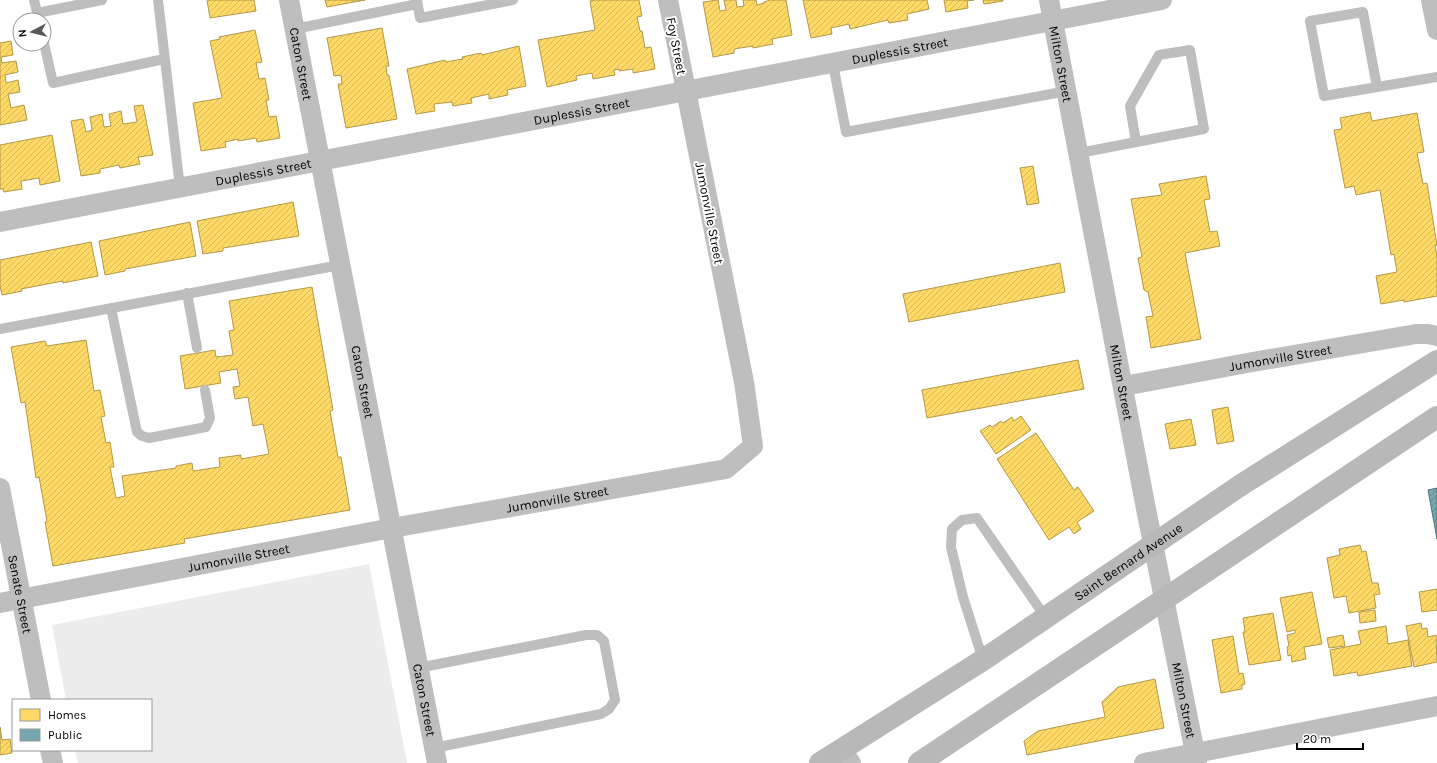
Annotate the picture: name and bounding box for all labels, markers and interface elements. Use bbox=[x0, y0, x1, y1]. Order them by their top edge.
north arrow bbox=[12, 12, 52, 52]
street label: Foy Street bbox=[664, 16, 689, 76]
street label: Milton Street bbox=[1046, 25, 1075, 103]
street label: Caton Street bbox=[286, 26, 315, 102]
text: N bbox=[16, 28, 30, 38]
street label: Duplessis Street bbox=[850, 34, 949, 67]
street label: Duplessis Street bbox=[532, 95, 631, 128]
street label: Duplessis Street bbox=[214, 156, 313, 189]
street label: Jumonville Street bbox=[692, 161, 727, 265]
street label: Jumonville Street bbox=[1228, 342, 1333, 374]
street label: Milton Street bbox=[1107, 343, 1136, 422]
street label: Caton Street bbox=[348, 344, 377, 420]
street label: Jumonville Street bbox=[505, 483, 610, 516]
street label: Saint Bernard Avenue bbox=[1071, 520, 1186, 604]
street label: Jumonville Street bbox=[187, 541, 291, 575]
street label: Senate Street bbox=[5, 553, 35, 635]
street label: Milton Street bbox=[1169, 661, 1199, 740]
street label: Caton Street bbox=[410, 662, 439, 738]
legend bbox=[12, 699, 152, 751]
text: Homes bbox=[48, 708, 86, 722]
scale bar bbox=[1297, 725, 1363, 751]
text: Public bbox=[48, 728, 82, 742]
text: 20 m bbox=[1303, 732, 1331, 746]

